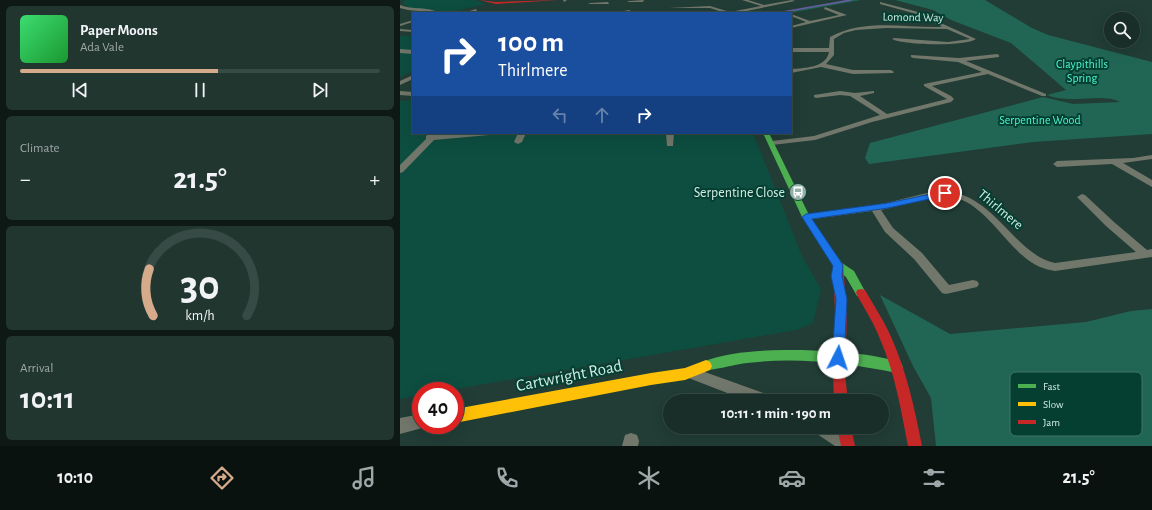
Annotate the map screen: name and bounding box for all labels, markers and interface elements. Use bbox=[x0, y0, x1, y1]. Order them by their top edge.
street label: Lomond Way bbox=[882, 10, 944, 25]
map controls bbox=[1104, 12, 1140, 48]
button: search bbox=[1104, 12, 1140, 48]
text: Paper Moons bbox=[80, 23, 158, 38]
icon: right bbox=[432, 28, 484, 80]
text: 100 m bbox=[498, 29, 564, 57]
text: Ada Vale bbox=[80, 41, 124, 54]
park label: Claypithills Spring bbox=[1056, 58, 1108, 84]
text: Thirlmere bbox=[498, 62, 567, 80]
icon: previous bbox=[69, 79, 91, 101]
icon: pause bbox=[189, 79, 211, 101]
icon: next bbox=[309, 79, 331, 101]
icon: left bbox=[549, 104, 571, 126]
icon: ahead bbox=[591, 104, 613, 126]
icon: right bbox=[633, 104, 655, 126]
park label: Serpentine Wood bbox=[999, 114, 1081, 126]
text: Climate bbox=[20, 142, 59, 155]
text: 21.5° bbox=[173, 164, 227, 194]
text: − bbox=[20, 168, 31, 190]
text: + bbox=[369, 168, 380, 190]
pin bbox=[928, 176, 962, 210]
bus stop icon: Serpentine Close bbox=[788, 182, 808, 202]
icon: arrive bbox=[934, 182, 956, 204]
place label: Serpentine Close bbox=[694, 186, 785, 200]
street label: Thirlmere bbox=[975, 187, 1026, 232]
text: 30 bbox=[180, 266, 220, 307]
text: km/h bbox=[185, 309, 215, 323]
position arrow bbox=[817, 337, 859, 379]
street label: Cartwright Road bbox=[515, 357, 624, 394]
text: Arrival bbox=[20, 362, 53, 375]
legend bbox=[1010, 372, 1142, 436]
text: Fast bbox=[1043, 381, 1061, 392]
speed limit sign: 40 bbox=[412, 382, 464, 434]
text: 10:11 bbox=[20, 384, 75, 414]
text: Slow bbox=[1043, 399, 1064, 410]
text: 10:11 · 1 min · 190 m bbox=[721, 406, 831, 421]
text: Jam bbox=[1043, 417, 1060, 428]
icon: directions bbox=[208, 464, 236, 492]
icon: music bbox=[350, 464, 378, 492]
icon: phone bbox=[493, 464, 521, 492]
icon: climate bbox=[635, 464, 663, 492]
icon: car bbox=[778, 464, 806, 492]
icon: filters bbox=[920, 464, 948, 492]
text: 10:10 bbox=[57, 469, 93, 487]
text: 21.5° bbox=[1063, 469, 1095, 487]

